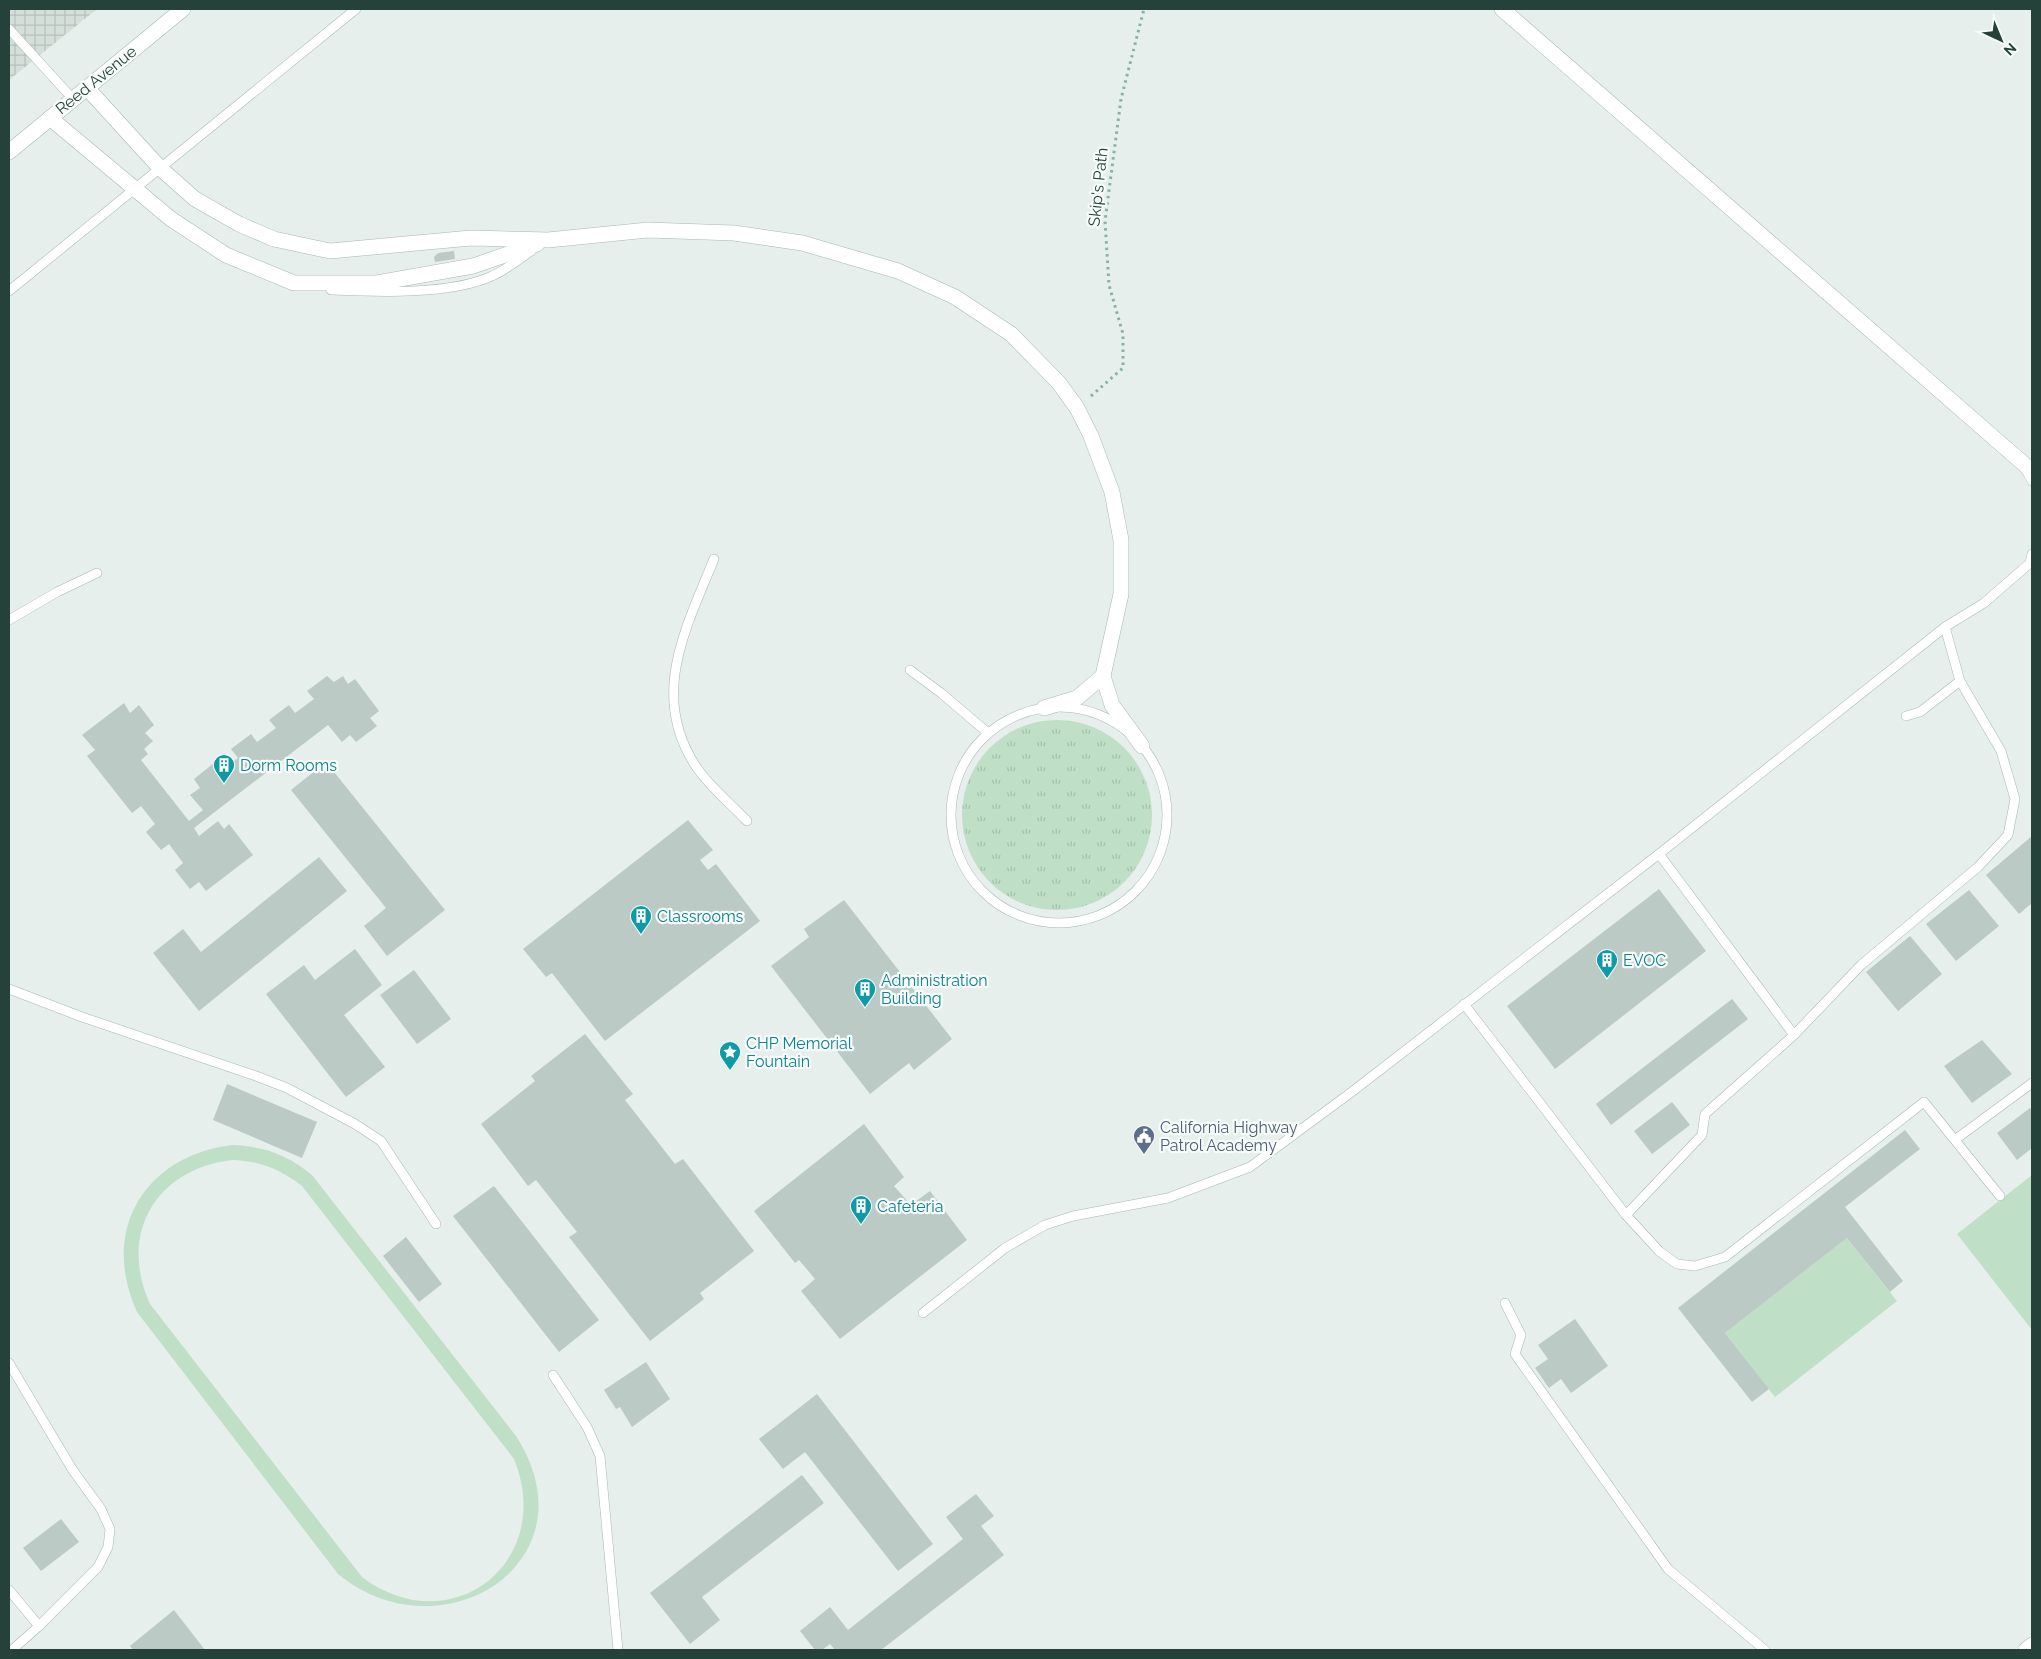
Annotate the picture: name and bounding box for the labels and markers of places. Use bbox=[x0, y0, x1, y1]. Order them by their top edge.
building icon: Dorm Rooms bbox=[212, 753, 236, 784]
place label: Dorm Rooms bbox=[240, 756, 337, 775]
building icon: Classrooms bbox=[629, 904, 653, 935]
place label: Classrooms bbox=[657, 907, 744, 926]
building icon: EVOC bbox=[1595, 948, 1619, 979]
place label: EVOC bbox=[1623, 951, 1666, 970]
place label: Administration Building bbox=[881, 971, 988, 1008]
building icon: Administration Building bbox=[853, 977, 877, 1008]
place label: CHP Memorial Fountain bbox=[746, 1034, 853, 1071]
place icon: CHP Memorial Fountain bbox=[718, 1040, 742, 1071]
place label: California Highway Patrol Academy bbox=[1160, 1118, 1298, 1155]
public building icon: California Highway Patrol Academy bbox=[1132, 1124, 1156, 1155]
building icon: Cafeteria bbox=[849, 1194, 873, 1225]
place label: Cafeteria bbox=[877, 1197, 943, 1216]

